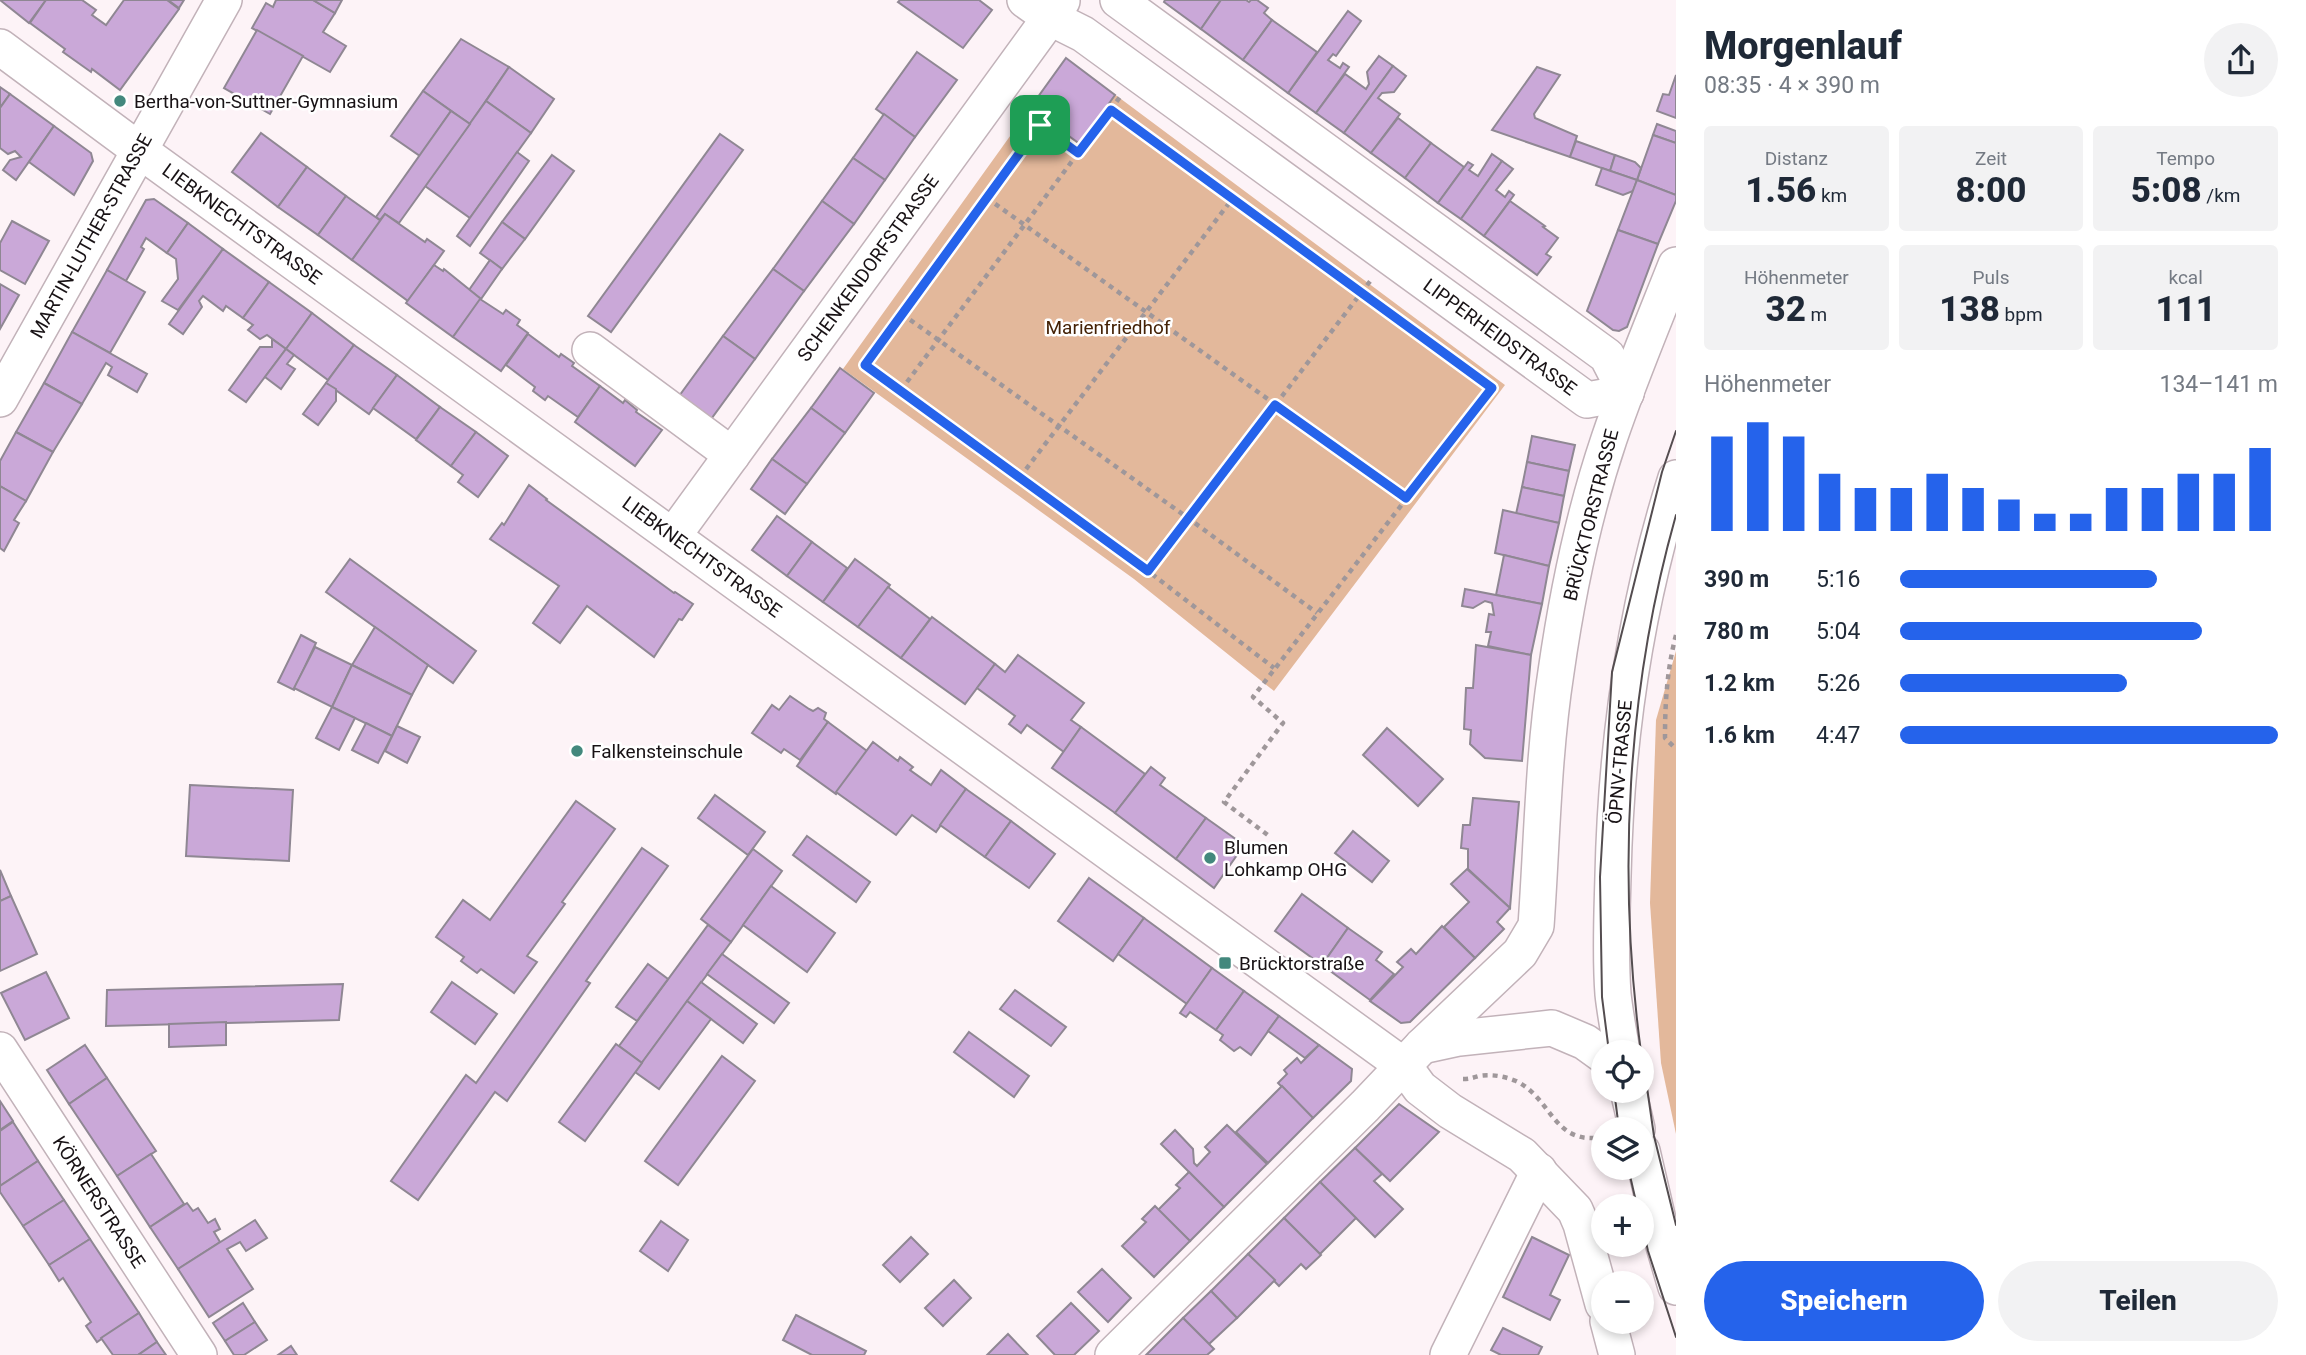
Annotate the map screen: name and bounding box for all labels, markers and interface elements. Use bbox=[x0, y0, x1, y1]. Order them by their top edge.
button: share bbox=[2204, 23, 2278, 97]
text: Morgenlauf bbox=[1704, 24, 1902, 68]
text: 08:35 · 4 × 390 m bbox=[1704, 72, 1880, 99]
place label: Bertha-von-Suttner-Gymnasium bbox=[134, 90, 398, 113]
marker: Bertha-von-Suttner-Gymnasium bbox=[112, 93, 128, 109]
pin bbox=[1010, 95, 1070, 155]
icon: arrive bbox=[1021, 106, 1059, 144]
street label: MARTIN-LUTHER-STRASSE bbox=[25, 130, 157, 342]
text: Distanz bbox=[1765, 147, 1828, 170]
text: Zeit bbox=[1975, 147, 2007, 170]
text: Tempo bbox=[2156, 147, 2215, 170]
street label: LIEBKNECHTSTRASSE bbox=[158, 158, 326, 290]
street label: SCHENKENDORFSTRASSE bbox=[792, 170, 944, 366]
text: 1.56 bbox=[1745, 170, 1816, 211]
text: 8:00 bbox=[1956, 170, 2026, 211]
text: 5:08 bbox=[2131, 170, 2202, 211]
text: km bbox=[1816, 184, 1847, 207]
text: /km bbox=[2202, 184, 2240, 207]
text: Höhenmeter bbox=[1744, 266, 1849, 289]
text: Puls bbox=[1973, 266, 2009, 289]
text: kcal bbox=[2168, 266, 2203, 289]
street label: LIPPERHEIDSTRASSE bbox=[1419, 274, 1581, 400]
text: 32 bbox=[1765, 289, 1806, 330]
text: 138 bbox=[1939, 289, 2000, 330]
text: 111 bbox=[2155, 289, 2216, 330]
text: m bbox=[1806, 303, 1827, 326]
text: bpm bbox=[2000, 303, 2043, 326]
park label: Marienfriedhof bbox=[1046, 316, 1171, 339]
text: Höhenmeter bbox=[1704, 371, 1831, 398]
text: 134–141 m bbox=[2159, 371, 2278, 398]
street label: BRÜCKTORSTRASSE bbox=[1559, 427, 1624, 603]
street label: LIEBKNECHTSTRASSE bbox=[618, 491, 786, 623]
text: 390 m bbox=[1704, 566, 1769, 593]
text: 5:16 bbox=[1816, 566, 1860, 593]
text: 780 m bbox=[1704, 618, 1769, 645]
text: 5:04 bbox=[1816, 618, 1860, 645]
text: 1.2 km bbox=[1704, 670, 1775, 697]
text: 5:26 bbox=[1816, 670, 1860, 697]
street label: ÖPNV-TRASSE bbox=[1603, 699, 1637, 825]
text: 1.6 km bbox=[1704, 722, 1775, 749]
text: 4:47 bbox=[1816, 722, 1860, 749]
place label: Falkensteinschule bbox=[591, 740, 743, 763]
marker: Falkensteinschule bbox=[569, 743, 585, 759]
place label: Blumen Lohkamp OHG bbox=[1224, 836, 1347, 881]
marker: Blumen Lohkamp OHG bbox=[1202, 850, 1218, 866]
place label: Brücktorstraße bbox=[1239, 952, 1364, 975]
marker: Brücktorstraße bbox=[1217, 955, 1233, 971]
map controls bbox=[1591, 1040, 1654, 1334]
button: locate bbox=[1591, 1040, 1654, 1103]
button: layers bbox=[1591, 1117, 1654, 1180]
street label: KÖRNERSTRASSE bbox=[48, 1132, 150, 1272]
button: + bbox=[1591, 1194, 1654, 1257]
button: Speichern bbox=[1704, 1261, 1984, 1341]
button: Teilen bbox=[1998, 1261, 2278, 1341]
button: − bbox=[1591, 1271, 1654, 1334]

